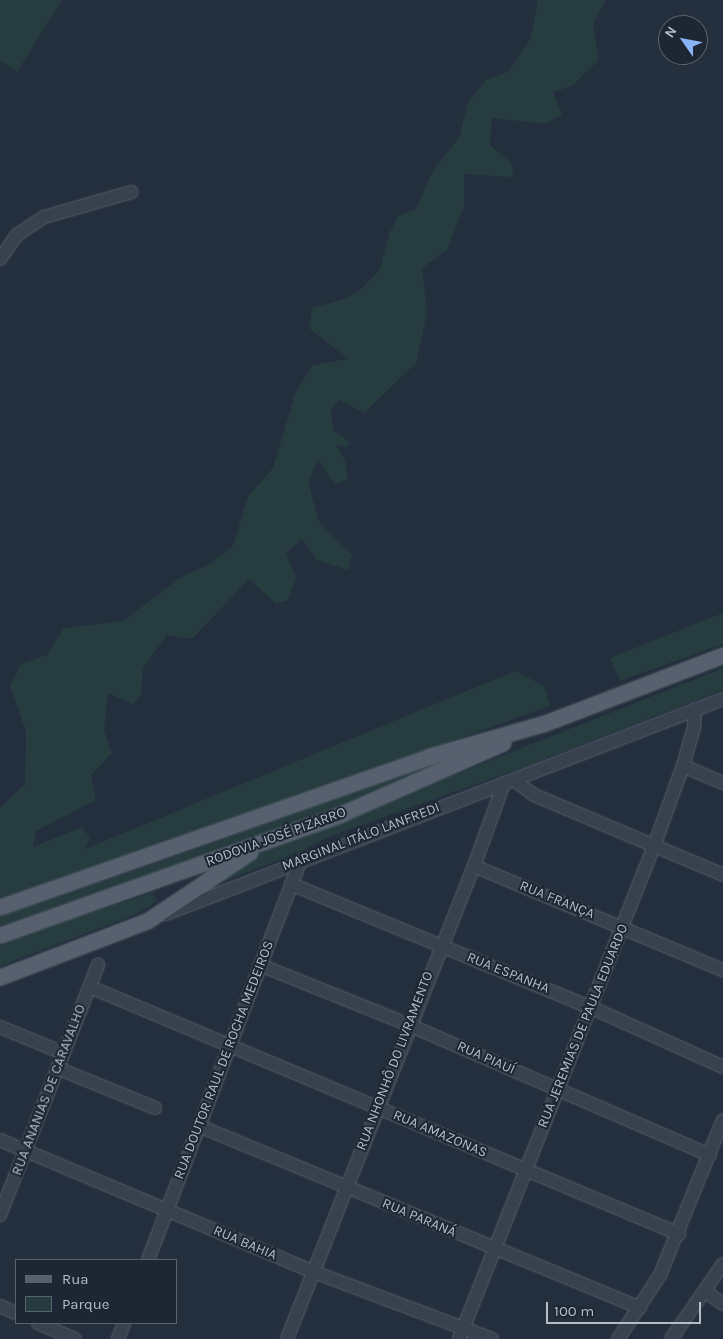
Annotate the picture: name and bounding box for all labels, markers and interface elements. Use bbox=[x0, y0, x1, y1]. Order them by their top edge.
north arrow bbox=[658, 15, 708, 65]
text: N bbox=[661, 23, 681, 41]
street label: MARGINAL ITÁLO LANFREDI bbox=[280, 799, 442, 875]
street label: RODOVIA JOSÉ PIZARRO bbox=[204, 804, 348, 870]
street label: RUA FRANÇA bbox=[517, 877, 597, 923]
street label: RUA JEREMIAS DE PAULA EDUARDO bbox=[534, 922, 632, 1130]
street label: RUA DOUTOR RAUL DE ROCHA MEDEIROS bbox=[171, 938, 277, 1182]
street label: RUA ESPANHA bbox=[464, 949, 552, 997]
street label: RUA NHONHÔ DO LIVRAMENTO bbox=[353, 969, 437, 1153]
street label: RUA ANANIAS DE CARAVALHO bbox=[9, 1002, 89, 1178]
street label: RUA PIAUÍ bbox=[454, 1038, 518, 1078]
street label: RUA AMAZONAS bbox=[390, 1107, 490, 1161]
street label: RUA PARANÁ bbox=[380, 1195, 458, 1241]
street label: RUA BAHIA bbox=[211, 1222, 279, 1264]
legend bbox=[15, 1259, 178, 1324]
text: Rua bbox=[62, 1270, 89, 1288]
scale bar bbox=[548, 1292, 703, 1324]
text: Parque bbox=[62, 1295, 110, 1313]
text: 100 m bbox=[554, 1302, 594, 1320]

